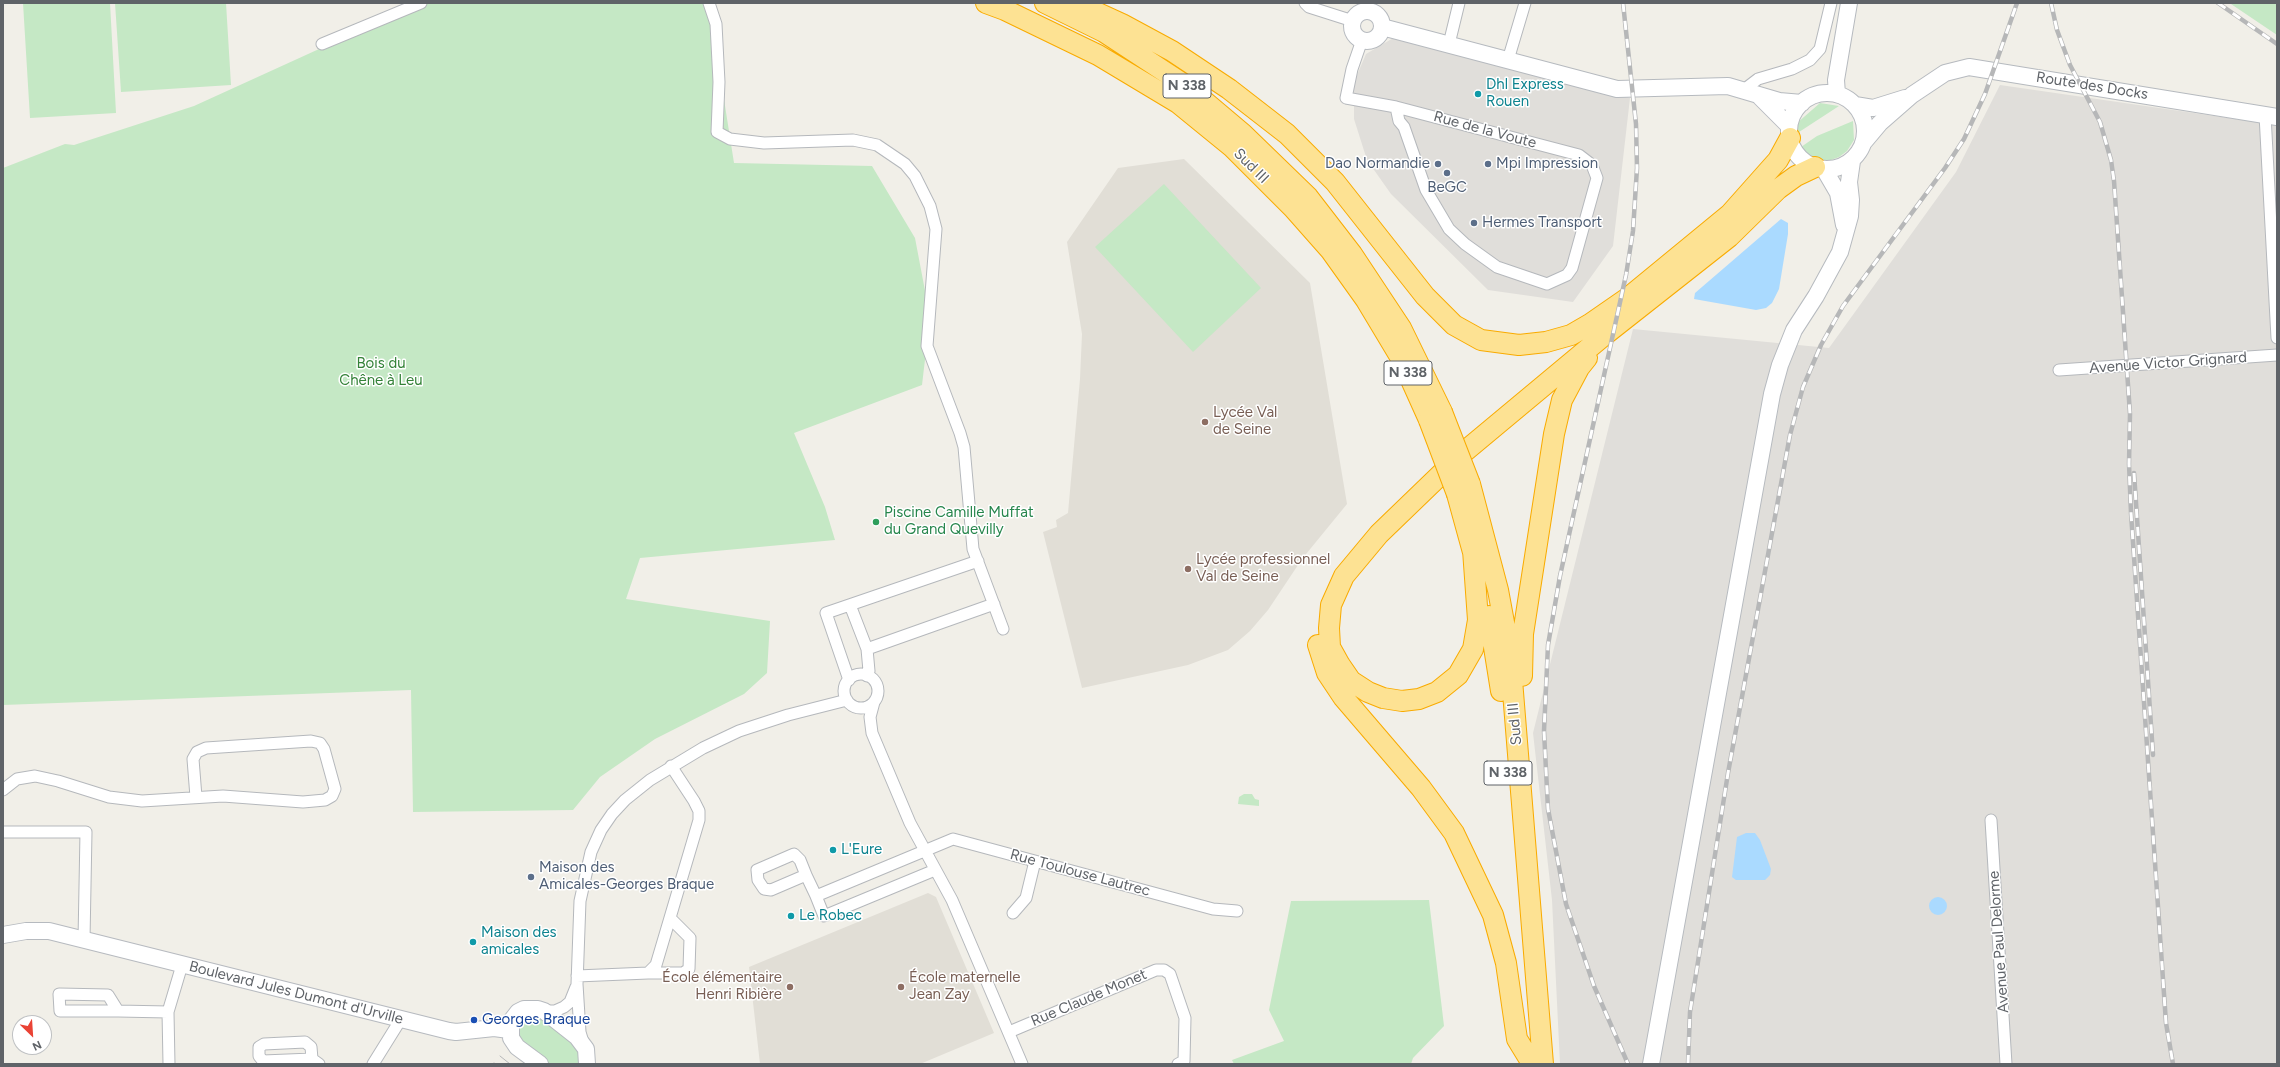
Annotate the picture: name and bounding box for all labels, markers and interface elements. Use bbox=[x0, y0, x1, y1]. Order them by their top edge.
street label: Route des Docks bbox=[2035, 68, 2149, 104]
road number: N 338 bbox=[1163, 74, 1211, 98]
place label: Dhl Express Rouen bbox=[1486, 76, 1564, 111]
marker: Dhl Express Rouen bbox=[1473, 89, 1483, 99]
street label: Rue de la Voute bbox=[1432, 108, 1538, 152]
street label: Sud III bbox=[1230, 145, 1272, 187]
place label: Dao Normandie bbox=[1325, 155, 1430, 173]
place label: Mpi Impression bbox=[1496, 155, 1598, 173]
marker: Dao Normandie bbox=[1433, 159, 1443, 169]
marker: Mpi Impression bbox=[1483, 159, 1493, 169]
marker: BeGC bbox=[1442, 168, 1452, 178]
place label: BeGC bbox=[1427, 179, 1467, 197]
place label: Hermes Transport bbox=[1482, 214, 1602, 232]
marker: Hermes Transport bbox=[1469, 218, 1479, 228]
street label: Avenue Victor Grignard bbox=[2088, 349, 2248, 377]
park label: Bois du Chêne à Leu bbox=[339, 355, 423, 390]
road number: N 338 bbox=[1384, 361, 1432, 385]
place label: Lycée Val de Seine bbox=[1213, 404, 1277, 439]
marker: Lycée Val de Seine bbox=[1200, 417, 1210, 427]
place label: Piscine Camille Muffat du Grand Quevilly bbox=[884, 504, 1034, 539]
marker: Piscine Camille Muffat du Grand Quevilly bbox=[871, 517, 881, 527]
place label: Lycée professionnel Val de Seine bbox=[1196, 551, 1330, 586]
marker: Lycée professionnel Val de Seine bbox=[1183, 564, 1193, 574]
street label: Sud III bbox=[1504, 702, 1526, 746]
road number: N 338 bbox=[1484, 761, 1532, 785]
place label: L'Eure bbox=[841, 841, 882, 859]
marker: L'Eure bbox=[828, 845, 838, 855]
street label: Rue Toulouse Lautrec bbox=[1008, 846, 1152, 900]
place label: Maison des Amicales-Georges Braque bbox=[539, 859, 714, 894]
street label: Avenue Paul Delorme bbox=[1985, 870, 2013, 1014]
marker: Maison des Amicales-Georges Braque bbox=[526, 872, 536, 882]
place label: Le Robec bbox=[799, 907, 862, 925]
marker: Le Robec bbox=[786, 911, 796, 921]
place label: Maison des amicales bbox=[481, 924, 557, 959]
marker: Maison des amicales bbox=[468, 937, 478, 947]
street label: Boulevard Jules Dumont d'Urville bbox=[187, 958, 405, 1028]
street label: Rue Claude Monet bbox=[1028, 965, 1150, 1031]
place label: École élémentaire Henri Ribière bbox=[662, 969, 782, 1004]
place label: École maternelle Jean Zay bbox=[909, 969, 1021, 1004]
marker: École élémentaire Henri Ribière bbox=[785, 982, 795, 992]
marker: École maternelle Jean Zay bbox=[896, 982, 906, 992]
place label: Georges Braque bbox=[482, 1011, 590, 1029]
north arrow bbox=[12, 1015, 52, 1055]
marker: Georges Braque bbox=[469, 1015, 479, 1025]
text: N bbox=[30, 1038, 43, 1053]

